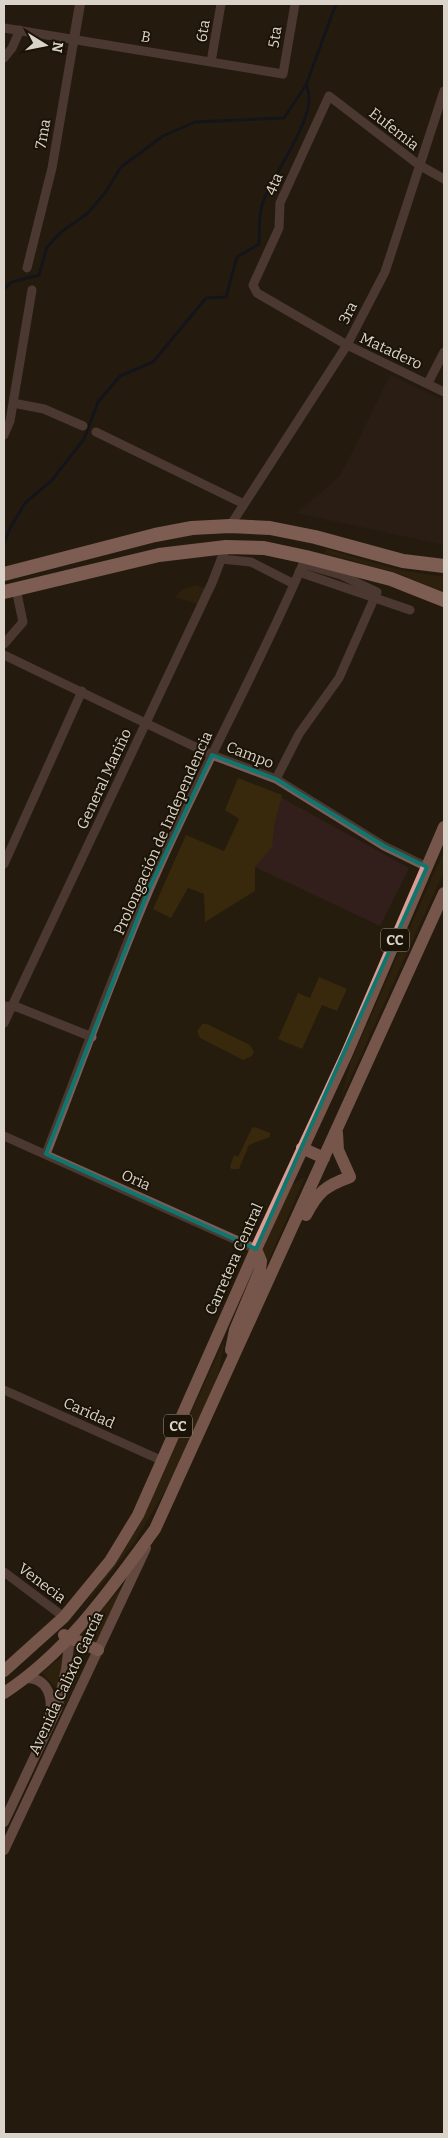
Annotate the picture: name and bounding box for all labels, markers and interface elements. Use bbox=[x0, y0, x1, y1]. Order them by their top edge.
street label: 6ta bbox=[192, 19, 214, 43]
north arrow bbox=[20, 20, 70, 70]
street label: 5ta bbox=[264, 25, 286, 49]
street label: B bbox=[140, 27, 152, 47]
text: N bbox=[48, 40, 67, 54]
street label: Eufemia bbox=[365, 104, 423, 154]
street label: 7ma bbox=[32, 118, 54, 150]
street label: 4ta bbox=[261, 170, 287, 198]
street label: 3ra bbox=[335, 299, 361, 327]
street label: Matadero bbox=[357, 329, 425, 373]
street label: General Mariño bbox=[73, 726, 135, 832]
street label: Prolongación de Independencia bbox=[110, 728, 216, 938]
street label: Campo bbox=[224, 738, 276, 772]
road number: CC bbox=[381, 928, 409, 952]
street label: Oria bbox=[119, 1166, 153, 1194]
street label: Carretera Central bbox=[201, 1200, 267, 1318]
street label: Caridad bbox=[61, 1394, 118, 1432]
road number: CC bbox=[164, 1414, 192, 1438]
street label: Venecia bbox=[15, 1559, 69, 1607]
street label: Avenida Calixto García bbox=[25, 1609, 107, 1757]

